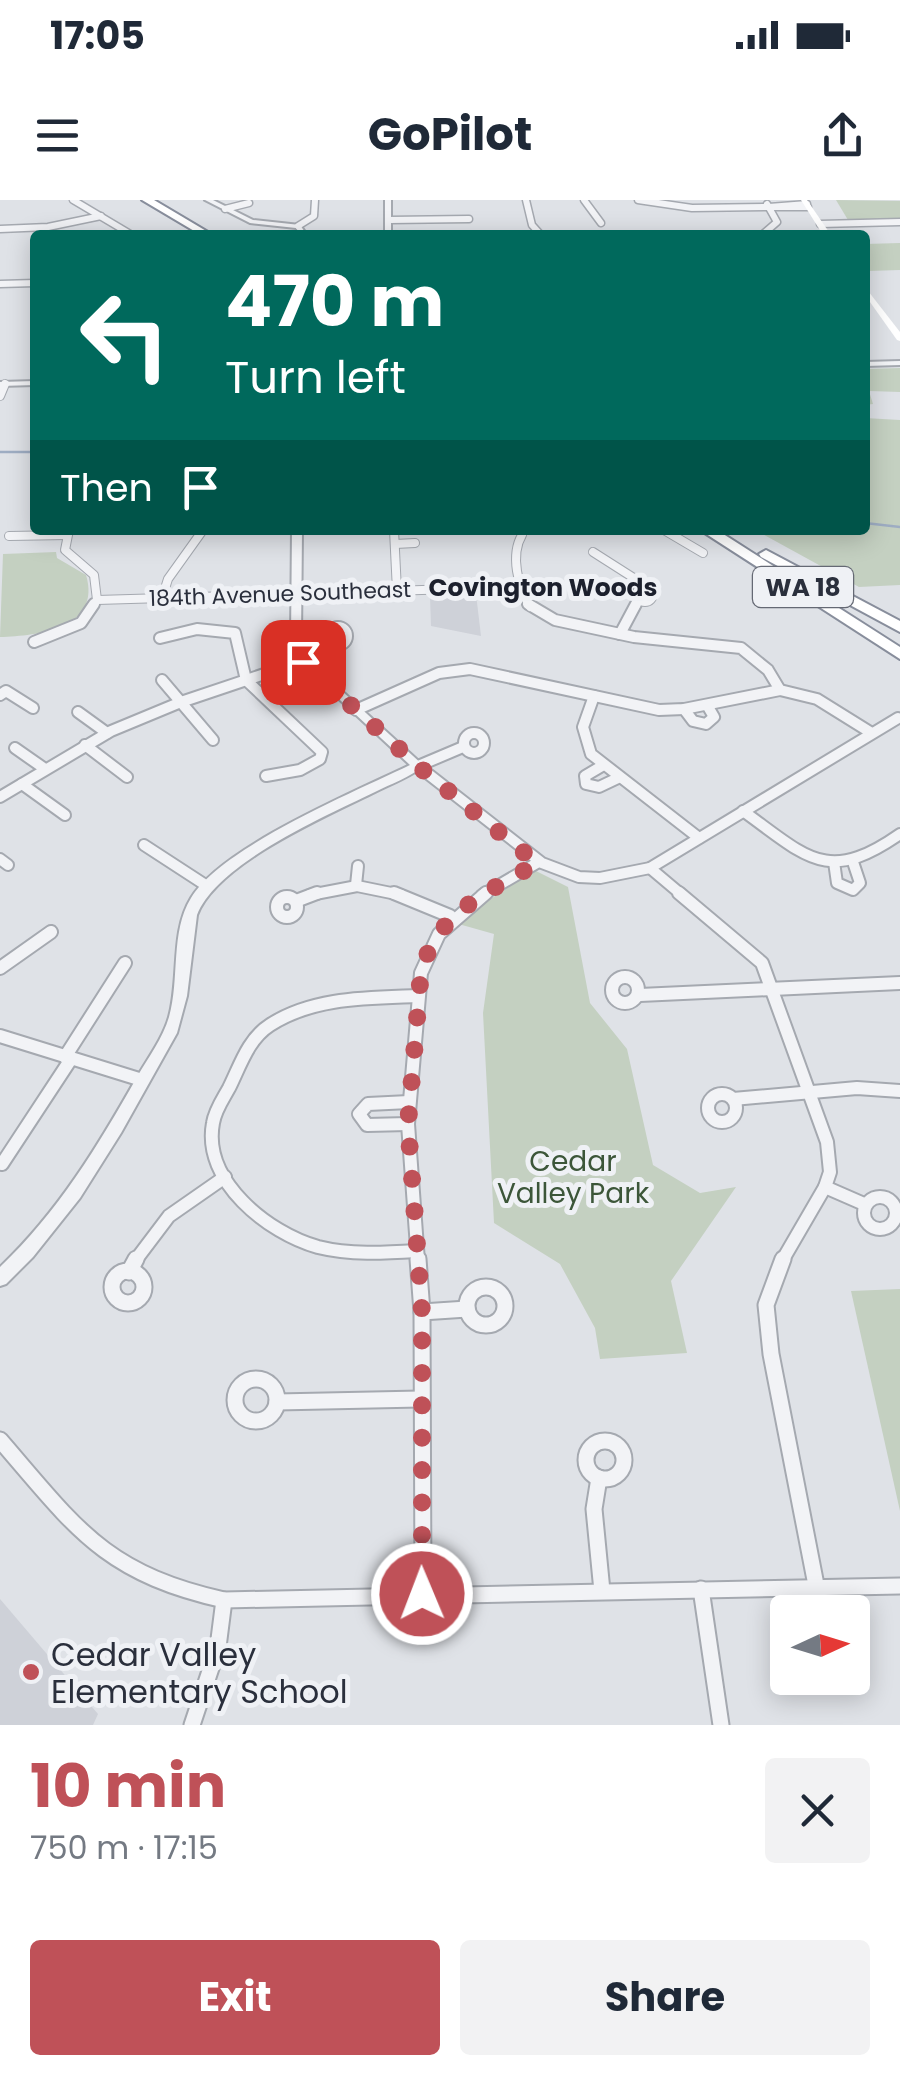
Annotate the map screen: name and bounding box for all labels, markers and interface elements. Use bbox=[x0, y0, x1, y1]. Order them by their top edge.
text: 17:05 bbox=[50, 9, 145, 62]
text: GoPilot bbox=[368, 103, 532, 166]
icon: menu bbox=[30, 108, 85, 163]
icon: share bbox=[815, 108, 870, 163]
text: 470 m bbox=[225, 252, 444, 351]
icon: left bbox=[60, 270, 190, 400]
text: Turn left bbox=[225, 346, 406, 409]
icon: arrive bbox=[173, 460, 228, 515]
text: Then bbox=[60, 461, 153, 514]
road number: WA 18 bbox=[753, 567, 853, 607]
district label: Covington Woods bbox=[428, 570, 658, 605]
street label: 184th Avenue Southeast bbox=[148, 574, 412, 614]
pin bbox=[261, 620, 346, 705]
icon: arrive bbox=[276, 635, 331, 690]
park label: Cedar Valley Park bbox=[497, 1142, 650, 1213]
position arrow bbox=[370, 1542, 474, 1646]
north arrow bbox=[770, 1595, 870, 1695]
map controls bbox=[770, 1595, 870, 1695]
place label: Cedar Valley Elementary School bbox=[51, 1632, 348, 1714]
marker: Cedar Valley Elementary School bbox=[20, 1661, 42, 1683]
text: 10 min bbox=[30, 1744, 226, 1828]
button: close bbox=[765, 1758, 870, 1863]
text: 750 m · 17:15 bbox=[30, 1825, 218, 1870]
button: Exit bbox=[30, 1940, 440, 2055]
button: Share bbox=[460, 1940, 870, 2055]

